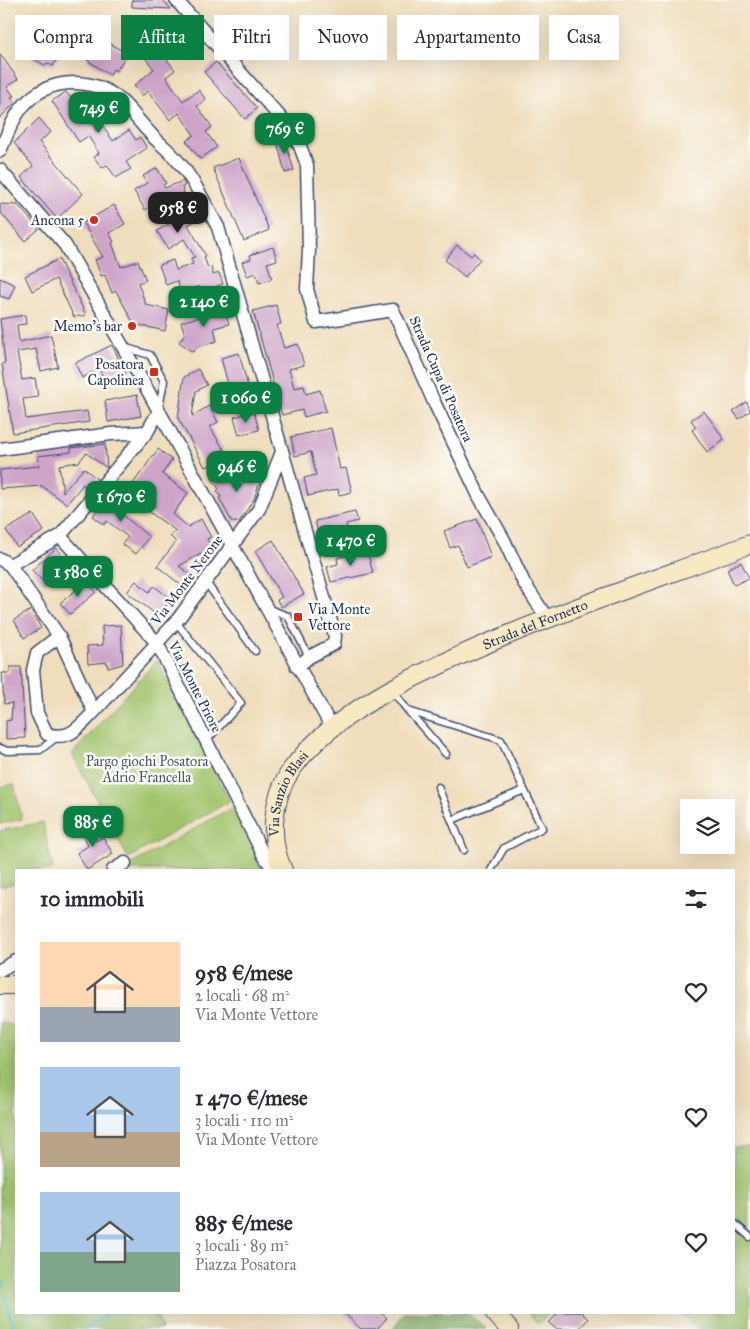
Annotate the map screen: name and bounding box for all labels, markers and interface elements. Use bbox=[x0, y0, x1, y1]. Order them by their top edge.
chip: Compra bbox=[15, 15, 111, 60]
chip: Affitta bbox=[121, 15, 204, 60]
chip: Filtri bbox=[214, 15, 289, 60]
chip: Nuovo bbox=[299, 15, 387, 60]
chip: Appartamento bbox=[397, 15, 539, 60]
chip: Casa bbox=[549, 15, 619, 60]
pin: 749 € bbox=[64, 92, 134, 134]
text: 749 € bbox=[80, 98, 118, 117]
pin: 769 € bbox=[250, 112, 320, 155]
text: 769 € bbox=[266, 119, 304, 138]
pin: 958 € bbox=[143, 192, 213, 234]
text: 958 € bbox=[159, 198, 197, 217]
place label: Ancona 5 bbox=[30, 212, 84, 229]
marker: Ancona 5 bbox=[88, 214, 100, 226]
pin: 2 140 € bbox=[158, 286, 250, 328]
text: 2 140 € bbox=[179, 292, 229, 311]
street label: Strada Cupa di Posatora bbox=[406, 313, 476, 445]
place label: Memo's bar bbox=[54, 318, 123, 335]
marker: Memo's bar bbox=[126, 320, 138, 332]
place label: Posatora Capolinea bbox=[87, 356, 144, 389]
marker: Posatora Capolinea bbox=[148, 366, 160, 378]
pin: 1 060 € bbox=[200, 382, 292, 424]
text: 1 060 € bbox=[221, 388, 271, 407]
pin: 946 € bbox=[202, 450, 272, 493]
text: 946 € bbox=[218, 457, 256, 476]
pin: 1 670 € bbox=[75, 480, 167, 523]
text: 1 670 € bbox=[97, 487, 145, 506]
pin: 1 470 € bbox=[305, 524, 397, 567]
street label: Via Monte Nerone bbox=[147, 531, 227, 629]
text: 1 470 € bbox=[327, 531, 375, 550]
pin: 1 580 € bbox=[32, 556, 124, 598]
text: 1 580 € bbox=[54, 562, 102, 581]
street label: Strada del Fornetto bbox=[480, 596, 590, 653]
place label: Via Monte Vettore bbox=[307, 601, 370, 634]
marker: Via Monte Vettore bbox=[292, 611, 304, 623]
street label: Via Monte Priore bbox=[164, 638, 225, 736]
street label: Via Sanzio Blasi bbox=[265, 747, 312, 838]
park label: Pargo giochi Posatora Adrio Francella bbox=[86, 753, 208, 786]
map controls bbox=[680, 799, 735, 854]
button: layers bbox=[680, 799, 735, 854]
pin: 885 € bbox=[58, 806, 128, 848]
text: 885 € bbox=[74, 812, 112, 831]
icon: filters bbox=[682, 885, 710, 913]
text: 10 immobili bbox=[40, 886, 144, 912]
text: 958 €/mese bbox=[195, 960, 293, 986]
icon: home bbox=[80, 962, 140, 1022]
icon: heart bbox=[682, 978, 710, 1006]
text: 2 locali · 68 m² bbox=[195, 986, 290, 1005]
text: Via Monte Vettore bbox=[195, 1005, 318, 1024]
text: 1 470 €/mese bbox=[195, 1085, 308, 1111]
icon: home bbox=[80, 1087, 140, 1147]
icon: heart bbox=[682, 1103, 710, 1131]
text: 3 locali · 110 m² bbox=[195, 1111, 293, 1130]
text: Via Monte Vettore bbox=[195, 1130, 318, 1149]
text: 885 €/mese bbox=[195, 1210, 293, 1236]
icon: home bbox=[80, 1212, 140, 1272]
icon: heart bbox=[682, 1228, 710, 1256]
text: 3 locali · 89 m² bbox=[195, 1236, 289, 1255]
text: Piazza Posatora bbox=[195, 1255, 296, 1274]

